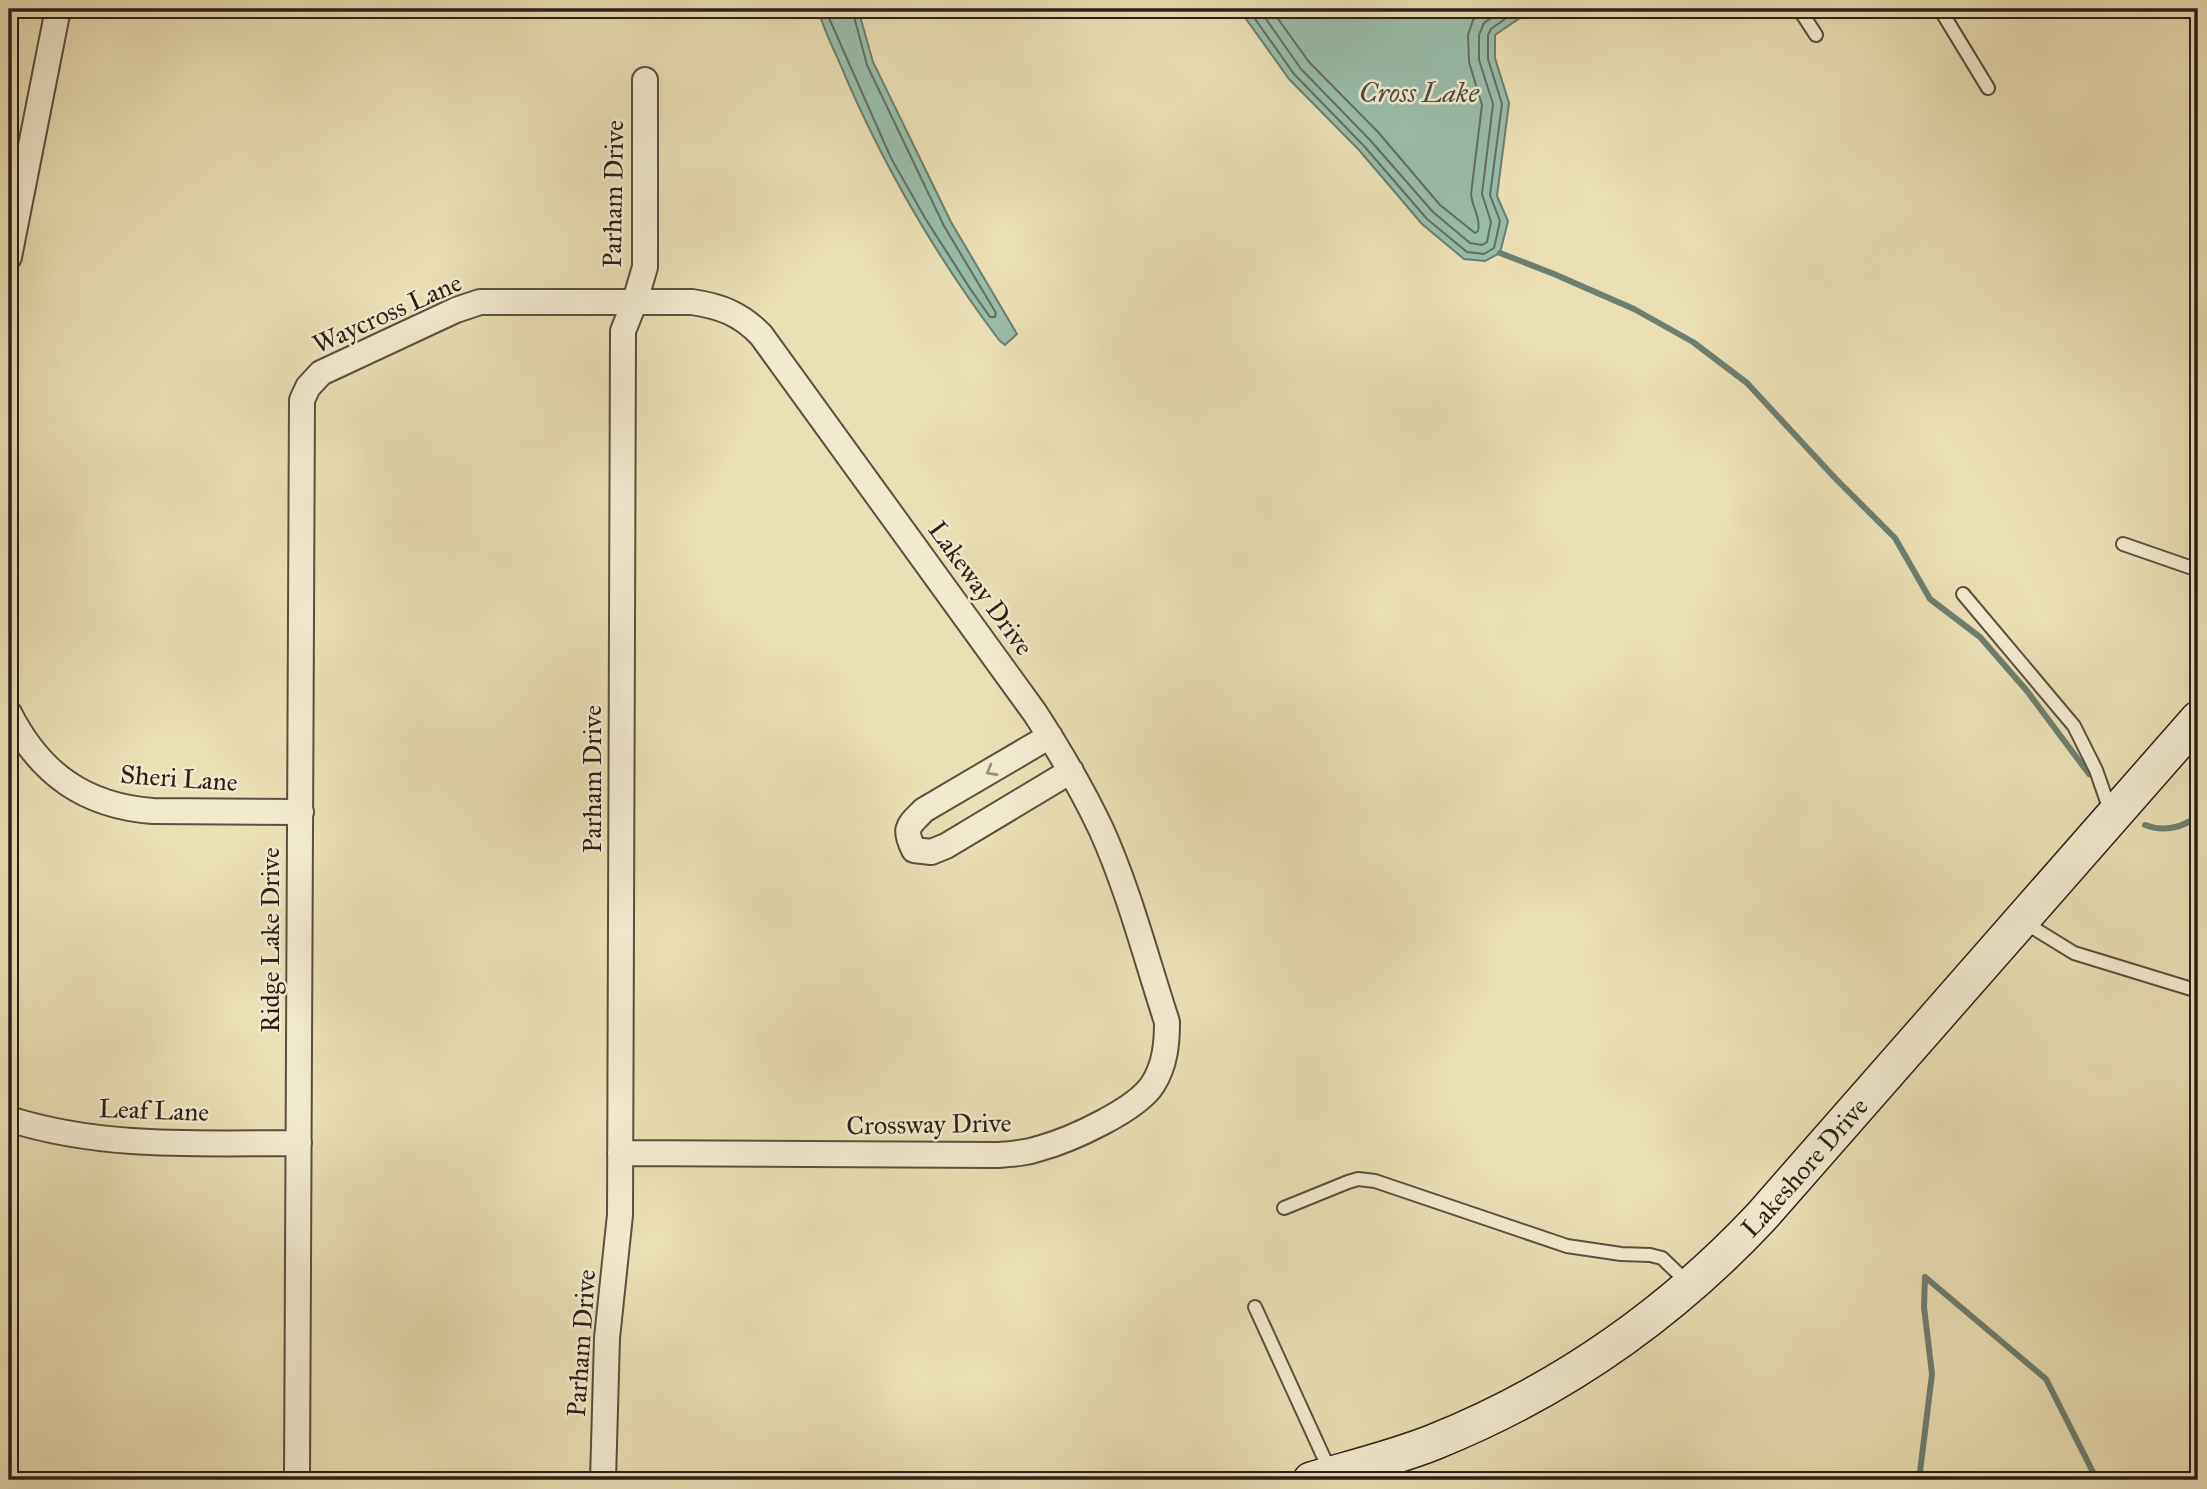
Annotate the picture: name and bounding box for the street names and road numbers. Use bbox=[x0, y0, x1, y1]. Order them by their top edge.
street label: Parham Drive bbox=[596, 120, 630, 268]
street label: Waycross Lane bbox=[308, 266, 467, 360]
street label: Lakeway Drive bbox=[922, 515, 1041, 662]
street label: Parham Drive bbox=[576, 705, 608, 853]
street label: Sheri Lane bbox=[119, 758, 239, 798]
street label: Ridge Lake Drive bbox=[254, 847, 286, 1033]
street label: Lakeshore Drive bbox=[1734, 1090, 1875, 1244]
street label: Leaf Lane bbox=[98, 1092, 210, 1128]
street label: Crossway Drive bbox=[846, 1107, 1012, 1141]
street label: Parham Drive bbox=[560, 1268, 602, 1418]

